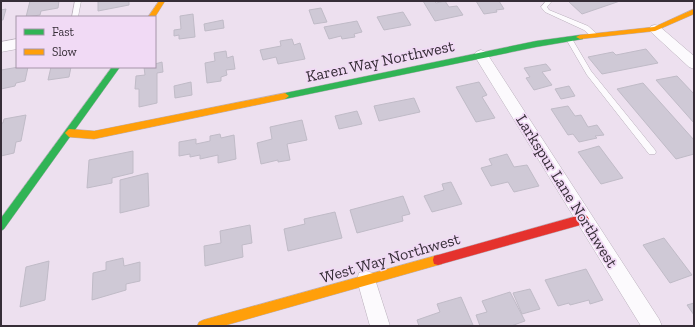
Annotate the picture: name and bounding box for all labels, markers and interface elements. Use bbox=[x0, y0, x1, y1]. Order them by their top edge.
legend bbox=[16, 16, 156, 68]
text: Fast bbox=[52, 25, 75, 39]
street label: Karen Way Northwest bbox=[304, 36, 456, 86]
text: Slow bbox=[52, 45, 78, 59]
street label: Larkspur Lane Northwest bbox=[512, 111, 622, 271]
street label: West Way Northwest bbox=[318, 229, 462, 287]

